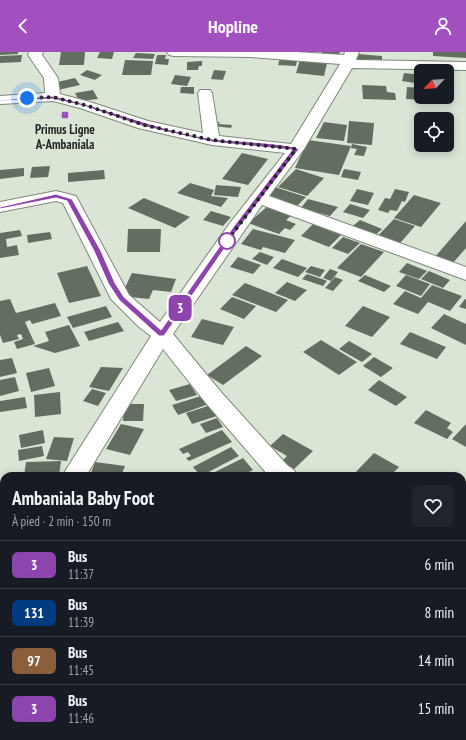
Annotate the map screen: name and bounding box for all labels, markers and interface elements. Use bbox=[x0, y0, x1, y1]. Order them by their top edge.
icon: back bbox=[12, 15, 34, 37]
text: Hopline bbox=[208, 15, 258, 38]
icon: person bbox=[432, 15, 454, 37]
north arrow bbox=[414, 64, 454, 104]
map controls bbox=[414, 64, 454, 152]
your location bbox=[17, 88, 37, 108]
marker: Primus Ligne A-Ambaniala bbox=[60, 110, 70, 120]
button: locate bbox=[414, 112, 454, 152]
place label: Primus Ligne A-Ambaniala bbox=[35, 121, 95, 153]
unlabelled marker bbox=[218, 232, 236, 250]
line badge: 3 bbox=[167, 295, 193, 321]
text: 3 bbox=[177, 299, 183, 317]
button: heart bbox=[412, 485, 454, 527]
text: Ambaniala Baby Foot bbox=[12, 486, 154, 510]
text: À pied · 2 min · 150 m bbox=[12, 513, 111, 530]
text: Bus bbox=[68, 547, 87, 566]
text: 6 min bbox=[424, 555, 454, 574]
text: 3 bbox=[31, 556, 37, 574]
text: 11:37 bbox=[68, 566, 94, 583]
text: Bus bbox=[68, 595, 87, 614]
text: 8 min bbox=[424, 603, 454, 622]
text: 131 bbox=[24, 604, 44, 622]
text: 11:39 bbox=[68, 614, 94, 631]
text: Bus bbox=[68, 643, 87, 662]
text: 14 min bbox=[418, 651, 454, 670]
text: 97 bbox=[27, 652, 41, 670]
text: 11:45 bbox=[68, 662, 94, 679]
text: Bus bbox=[68, 691, 87, 710]
text: 15 min bbox=[418, 699, 454, 718]
text: 3 bbox=[31, 700, 37, 718]
text: 11:46 bbox=[68, 710, 94, 727]

